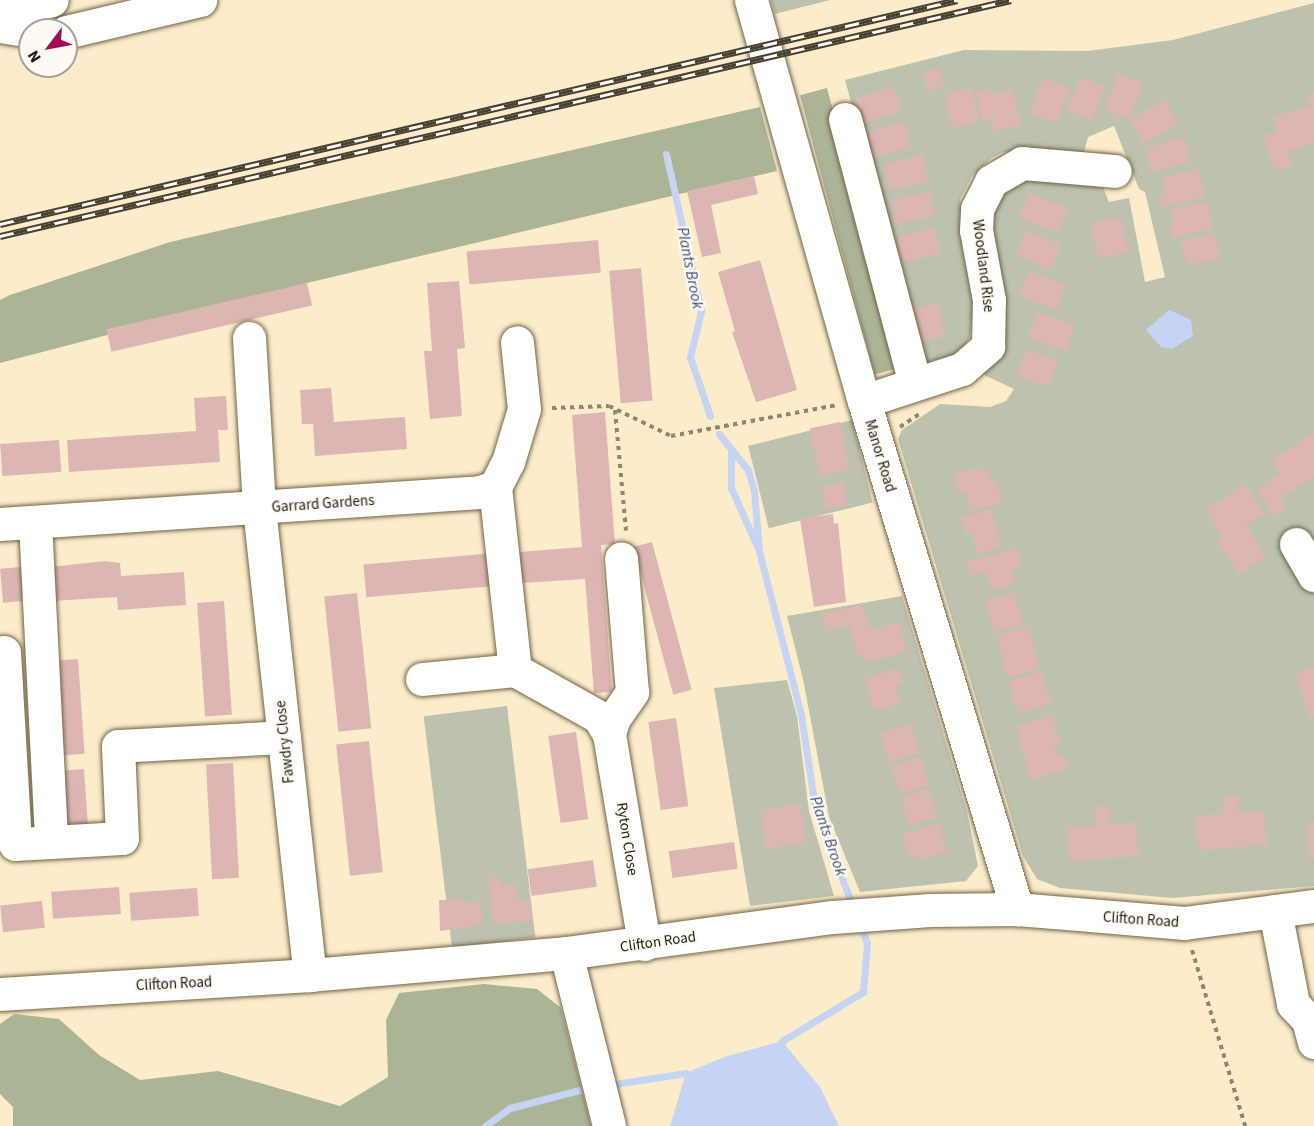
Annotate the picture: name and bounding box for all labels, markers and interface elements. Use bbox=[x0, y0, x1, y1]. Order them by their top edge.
north arrow bbox=[18, 18, 78, 78]
text: N bbox=[22, 46, 47, 67]
street label: Woodland Rise bbox=[968, 219, 998, 313]
water label: Plants Brook bbox=[673, 225, 707, 311]
street label: Manor Road bbox=[860, 417, 900, 495]
street label: Garrard Gardens bbox=[271, 491, 375, 517]
street label: Fawdry Close bbox=[272, 700, 298, 784]
water label: Plants Brook bbox=[805, 794, 851, 878]
street label: Ryton Close bbox=[612, 801, 642, 877]
street label: Clifton Road bbox=[1102, 908, 1180, 932]
street label: Clifton Road bbox=[619, 928, 697, 956]
street label: Clifton Road bbox=[135, 973, 213, 995]

